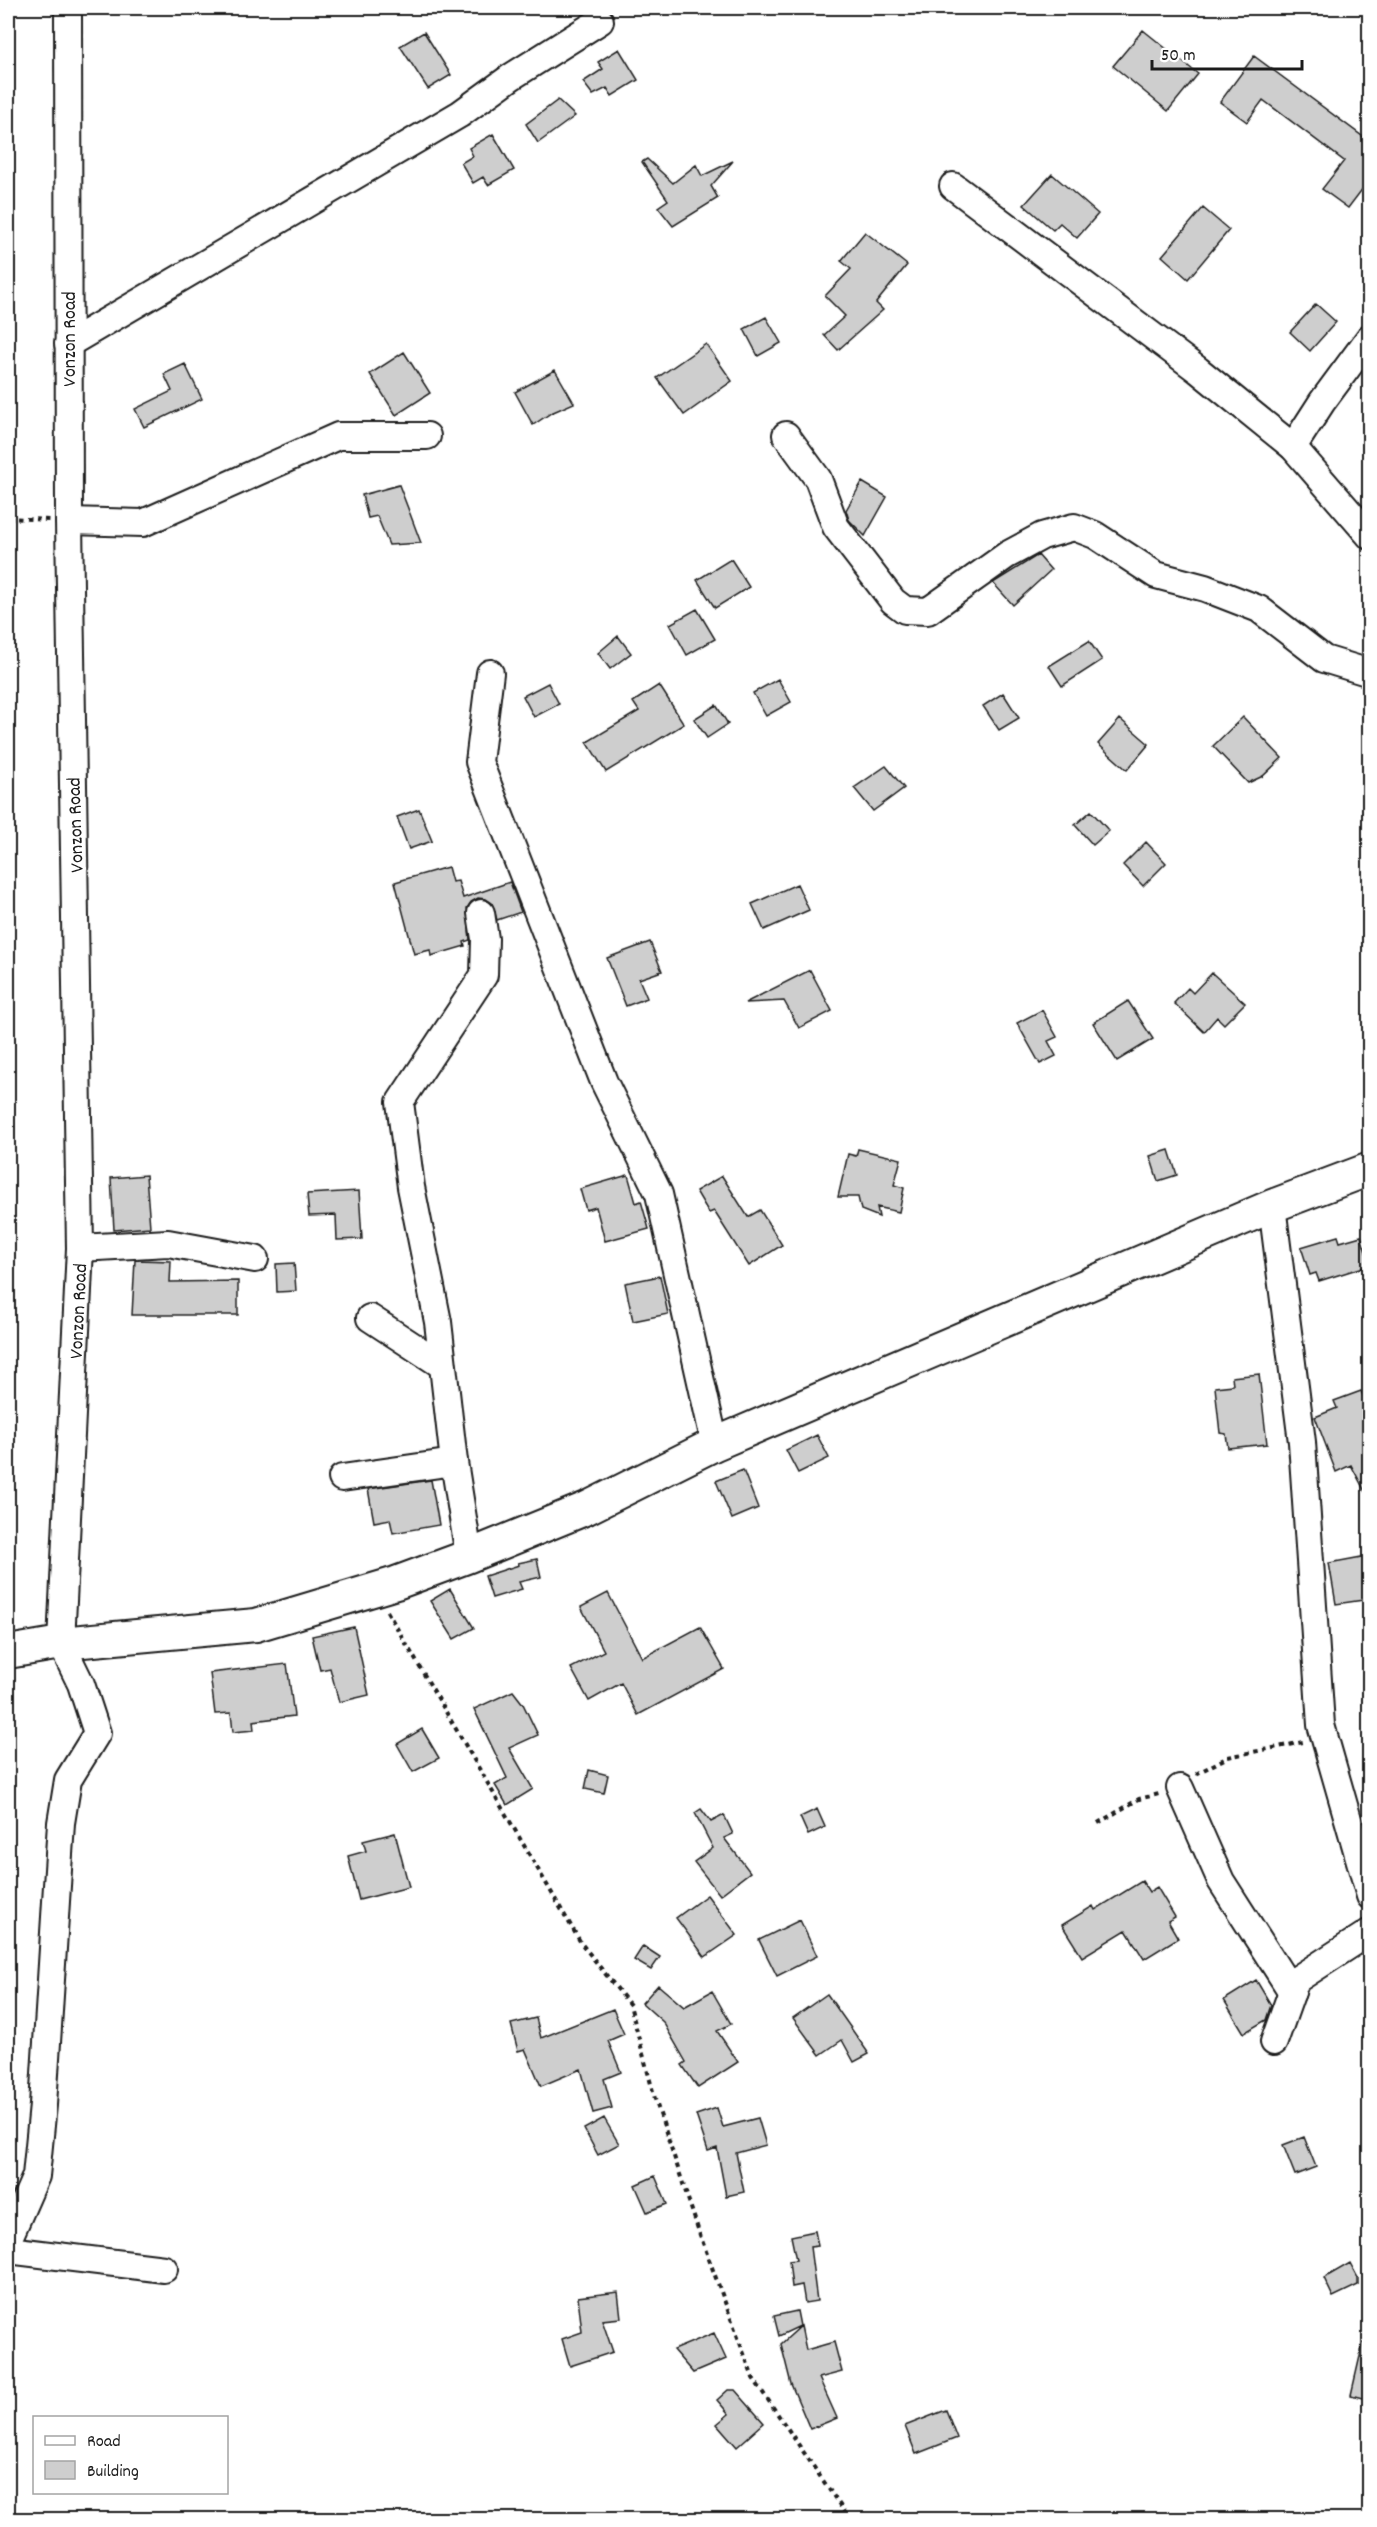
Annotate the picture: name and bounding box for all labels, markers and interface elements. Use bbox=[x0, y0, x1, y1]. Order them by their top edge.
scale bar bbox=[1152, 33, 1302, 71]
text: 50 m bbox=[1161, 44, 1196, 69]
street label: Vonzon Road bbox=[57, 291, 85, 387]
street label: Vonzon Road bbox=[61, 777, 93, 873]
street label: Vonzon Road bbox=[64, 1263, 96, 1360]
legend bbox=[33, 2416, 228, 2494]
text: Road bbox=[87, 2430, 121, 2455]
text: Building bbox=[87, 2460, 139, 2485]

